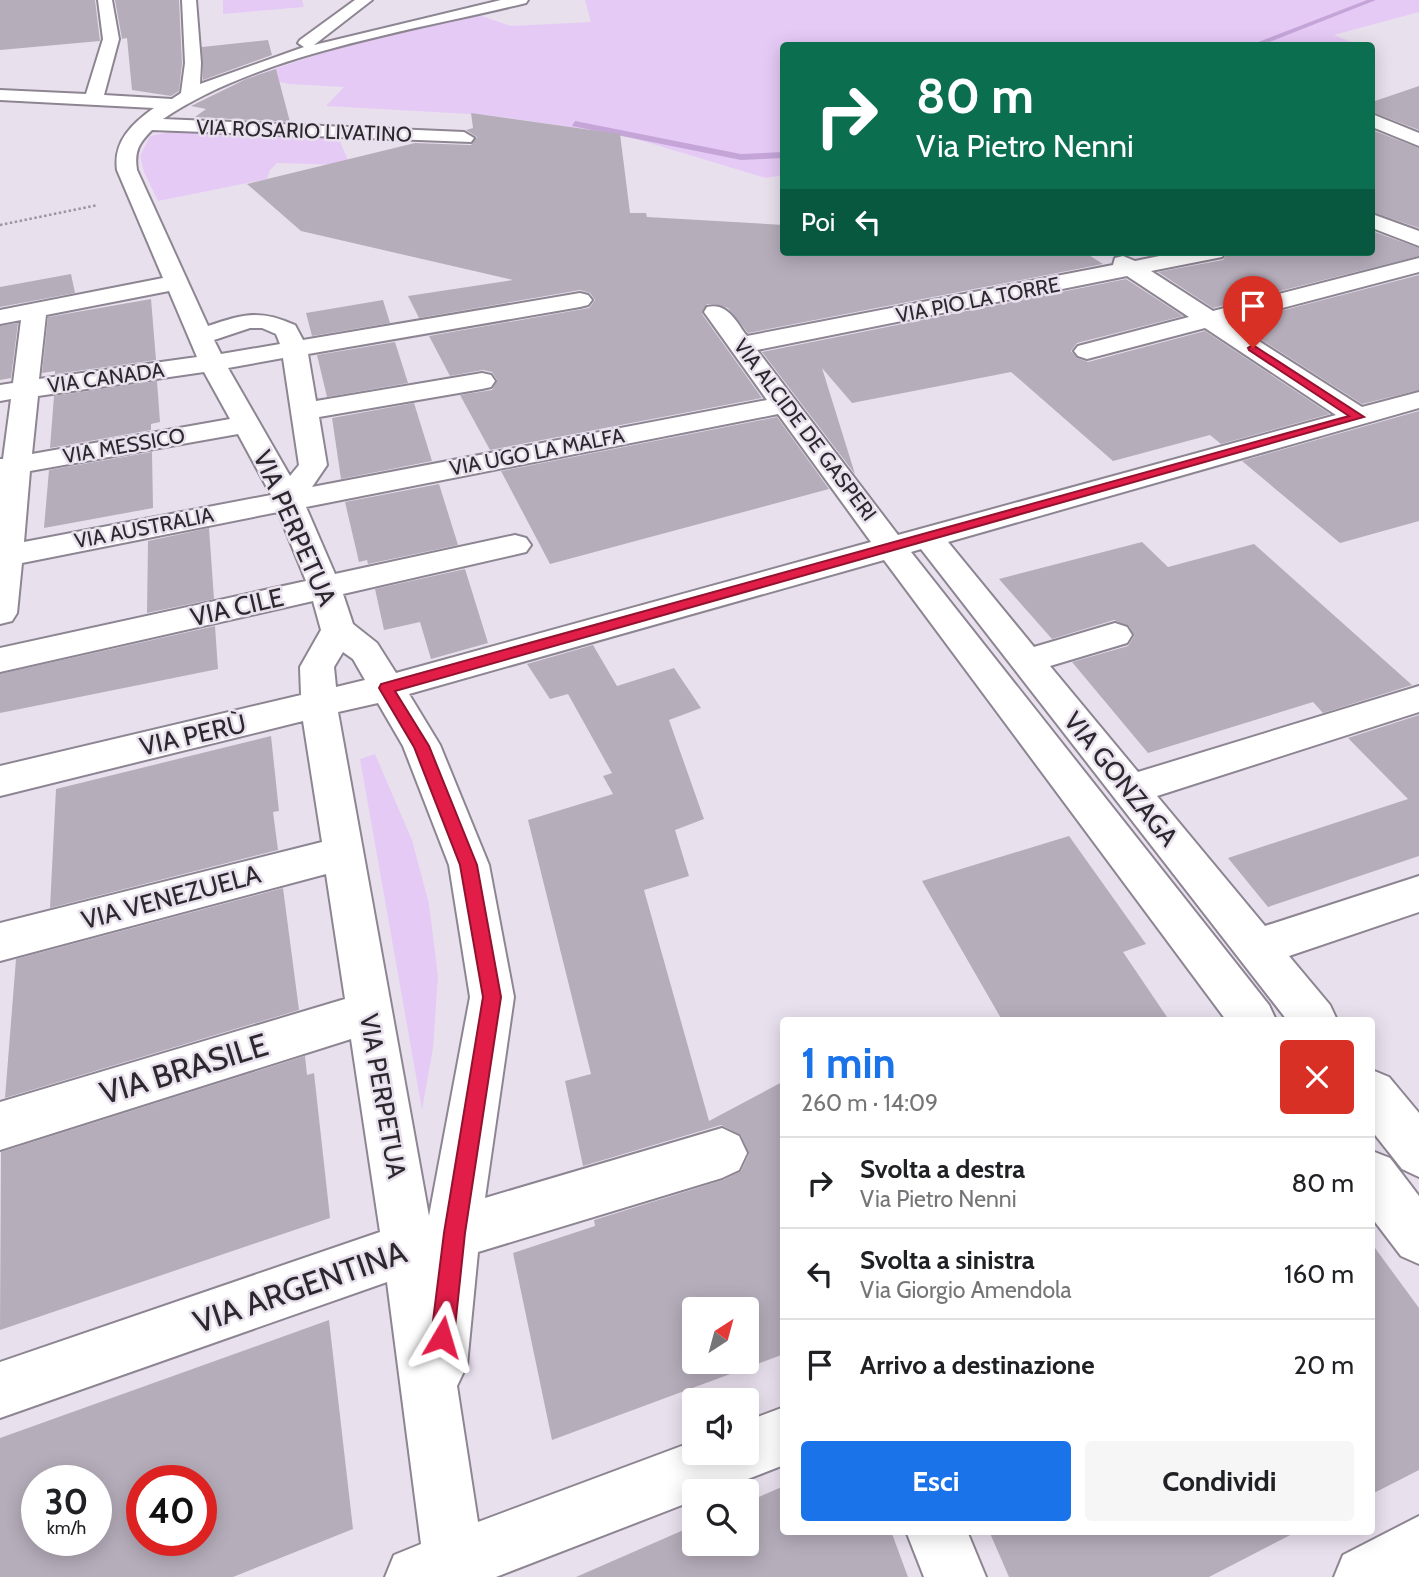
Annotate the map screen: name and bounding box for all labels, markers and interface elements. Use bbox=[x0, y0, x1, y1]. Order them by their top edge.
text: 80 m bbox=[916, 66, 1034, 125]
icon: right bbox=[801, 70, 892, 161]
street label: VIA ROSARIO LIVATINO bbox=[196, 114, 412, 147]
text: Via Pietro Nenni bbox=[916, 126, 1134, 165]
icon: left bbox=[849, 203, 887, 241]
text: Poi bbox=[801, 206, 835, 238]
street label: VIA PIO LA TORRE bbox=[894, 271, 1062, 328]
pin bbox=[1223, 276, 1283, 348]
icon: arrive bbox=[1234, 287, 1272, 325]
street label: VIA ALCIDE DE GASPERI bbox=[729, 334, 882, 526]
street label: VIA CANADA bbox=[46, 357, 166, 398]
street label: VIA UGO LA MALFA bbox=[447, 422, 626, 481]
street label: VIA MESSICO bbox=[61, 423, 187, 469]
street label: VIA PERPETUA bbox=[246, 445, 344, 611]
street label: VIA AUSTRALIA bbox=[72, 502, 216, 553]
street label: VIA CILE bbox=[187, 581, 287, 633]
street label: VIA GONZAGA bbox=[1057, 705, 1185, 853]
street label: VIA PERÙ bbox=[137, 707, 249, 763]
street label: VIA VENEZUELA bbox=[78, 858, 264, 936]
street label: VIA PERPETUA bbox=[353, 1011, 413, 1181]
street label: VIA BRASILE bbox=[95, 1025, 272, 1113]
text: 1 min bbox=[801, 1037, 896, 1089]
button: close bbox=[1280, 1040, 1354, 1114]
text: 260 m · 14:09 bbox=[801, 1089, 938, 1117]
text: Svolta a destra bbox=[860, 1153, 1025, 1185]
icon: right bbox=[801, 1164, 839, 1202]
text: 80 m bbox=[1291, 1167, 1354, 1199]
text: Via Pietro Nenni bbox=[860, 1185, 1017, 1213]
street label: VIA ARGENTINA bbox=[188, 1232, 412, 1341]
text: Svolta a sinistra bbox=[860, 1244, 1035, 1276]
icon: left bbox=[801, 1255, 839, 1293]
text: 160 m bbox=[1284, 1258, 1354, 1290]
text: Via Giorgio Amendola bbox=[860, 1276, 1072, 1304]
north arrow bbox=[682, 1297, 760, 1374]
map controls bbox=[682, 1297, 759, 1556]
position arrow bbox=[405, 1300, 479, 1374]
icon: arrive bbox=[801, 1346, 839, 1384]
text: Arrivo a destinazione bbox=[860, 1349, 1095, 1381]
text: 20 m bbox=[1294, 1349, 1354, 1381]
button: sound bbox=[682, 1388, 759, 1465]
button: Esci bbox=[801, 1441, 1071, 1521]
button: Condividi bbox=[1085, 1441, 1354, 1521]
speed limit sign: 40 bbox=[126, 1465, 217, 1556]
button: search bbox=[682, 1479, 759, 1556]
text: 30 bbox=[45, 1480, 88, 1523]
text: km/h bbox=[47, 1517, 86, 1539]

